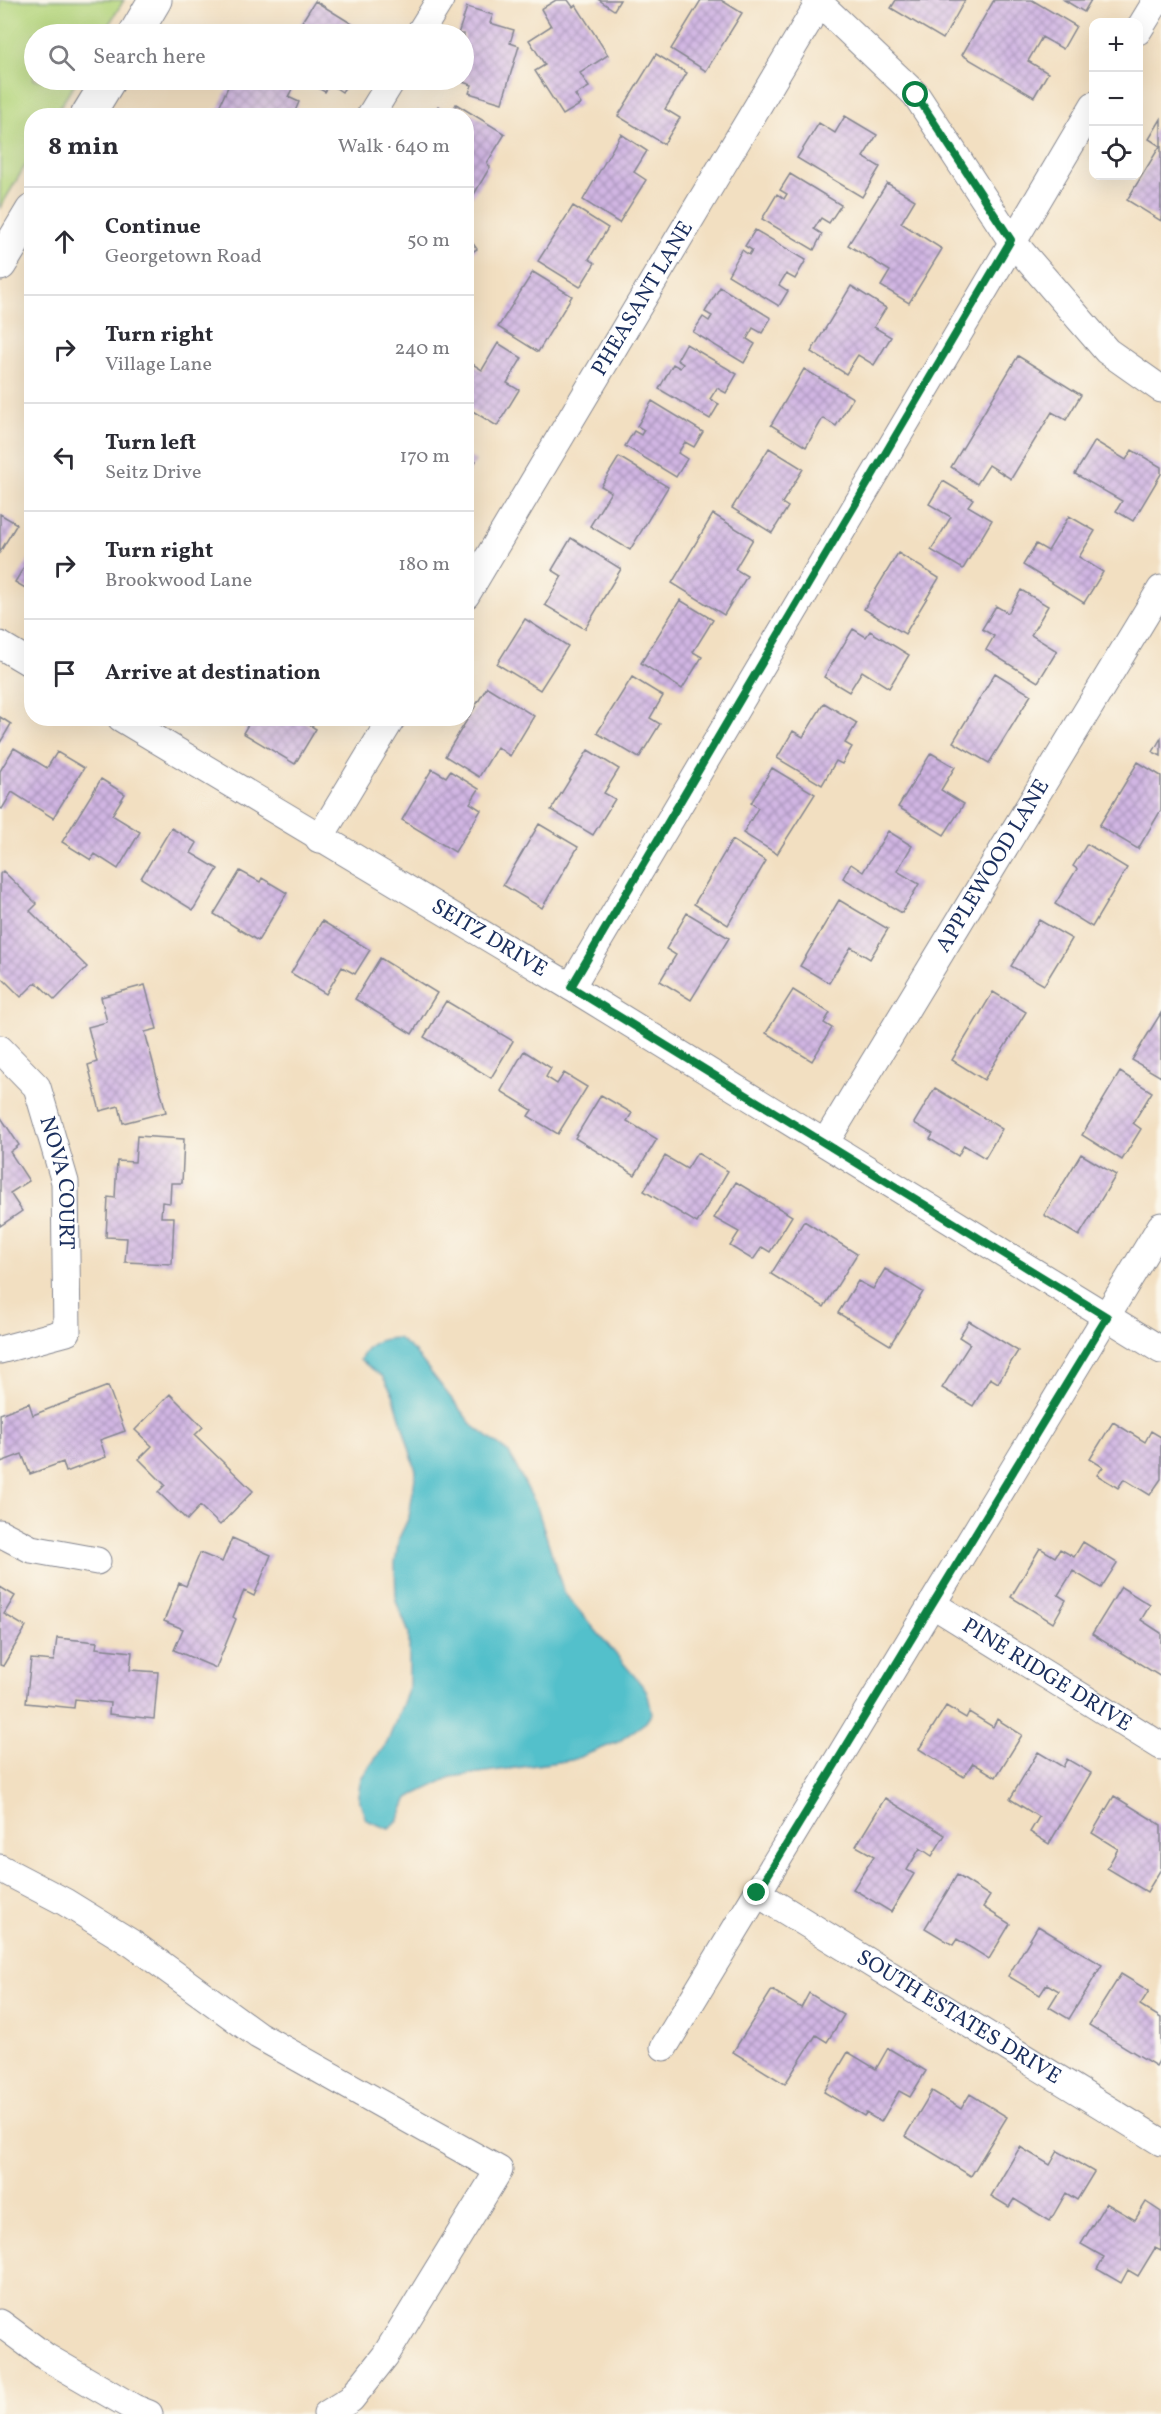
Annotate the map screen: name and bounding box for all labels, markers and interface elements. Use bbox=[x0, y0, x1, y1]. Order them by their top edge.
map controls bbox=[1089, 18, 1143, 180]
button: + bbox=[1089, 18, 1143, 72]
search box bbox=[24, 24, 474, 90]
icon: search bbox=[45, 41, 78, 74]
text: Search here bbox=[93, 42, 206, 73]
button: − bbox=[1089, 72, 1143, 126]
route start bbox=[902, 81, 928, 107]
button: locate bbox=[1089, 126, 1143, 180]
text: 8 min bbox=[48, 129, 119, 165]
text: Walk · 640 m bbox=[338, 133, 450, 161]
text: Continue bbox=[105, 212, 201, 243]
street label: PHEASANT LANE bbox=[584, 215, 701, 382]
icon: ahead bbox=[48, 225, 81, 258]
text: 50 m bbox=[407, 227, 450, 255]
text: Georgetown Road bbox=[105, 243, 262, 271]
text: Turn right bbox=[105, 320, 213, 351]
icon: right bbox=[48, 333, 81, 366]
text: 240 m bbox=[395, 335, 450, 363]
text: Village Lane bbox=[105, 351, 212, 379]
text: Turn left bbox=[105, 428, 196, 459]
icon: left bbox=[48, 441, 81, 474]
text: 170 m bbox=[400, 443, 450, 471]
text: Seitz Drive bbox=[105, 459, 201, 487]
text: Turn right bbox=[105, 536, 213, 567]
icon: right bbox=[48, 549, 81, 582]
text: 180 m bbox=[398, 551, 450, 579]
text: Brookwood Lane bbox=[105, 567, 252, 595]
icon: arrive bbox=[48, 657, 81, 690]
text: Arrive at destination bbox=[105, 658, 321, 689]
street label: APPLEWOOD LANE bbox=[928, 773, 1058, 959]
street label: SEITZ DRIVE bbox=[425, 891, 553, 985]
street label: NOVA COURT bbox=[31, 1113, 81, 1250]
street label: PINE RIDGE DRIVE bbox=[956, 1611, 1138, 1740]
route end bbox=[743, 1879, 769, 1905]
street label: SOUTH ESTATES DRIVE bbox=[850, 1942, 1067, 2092]

